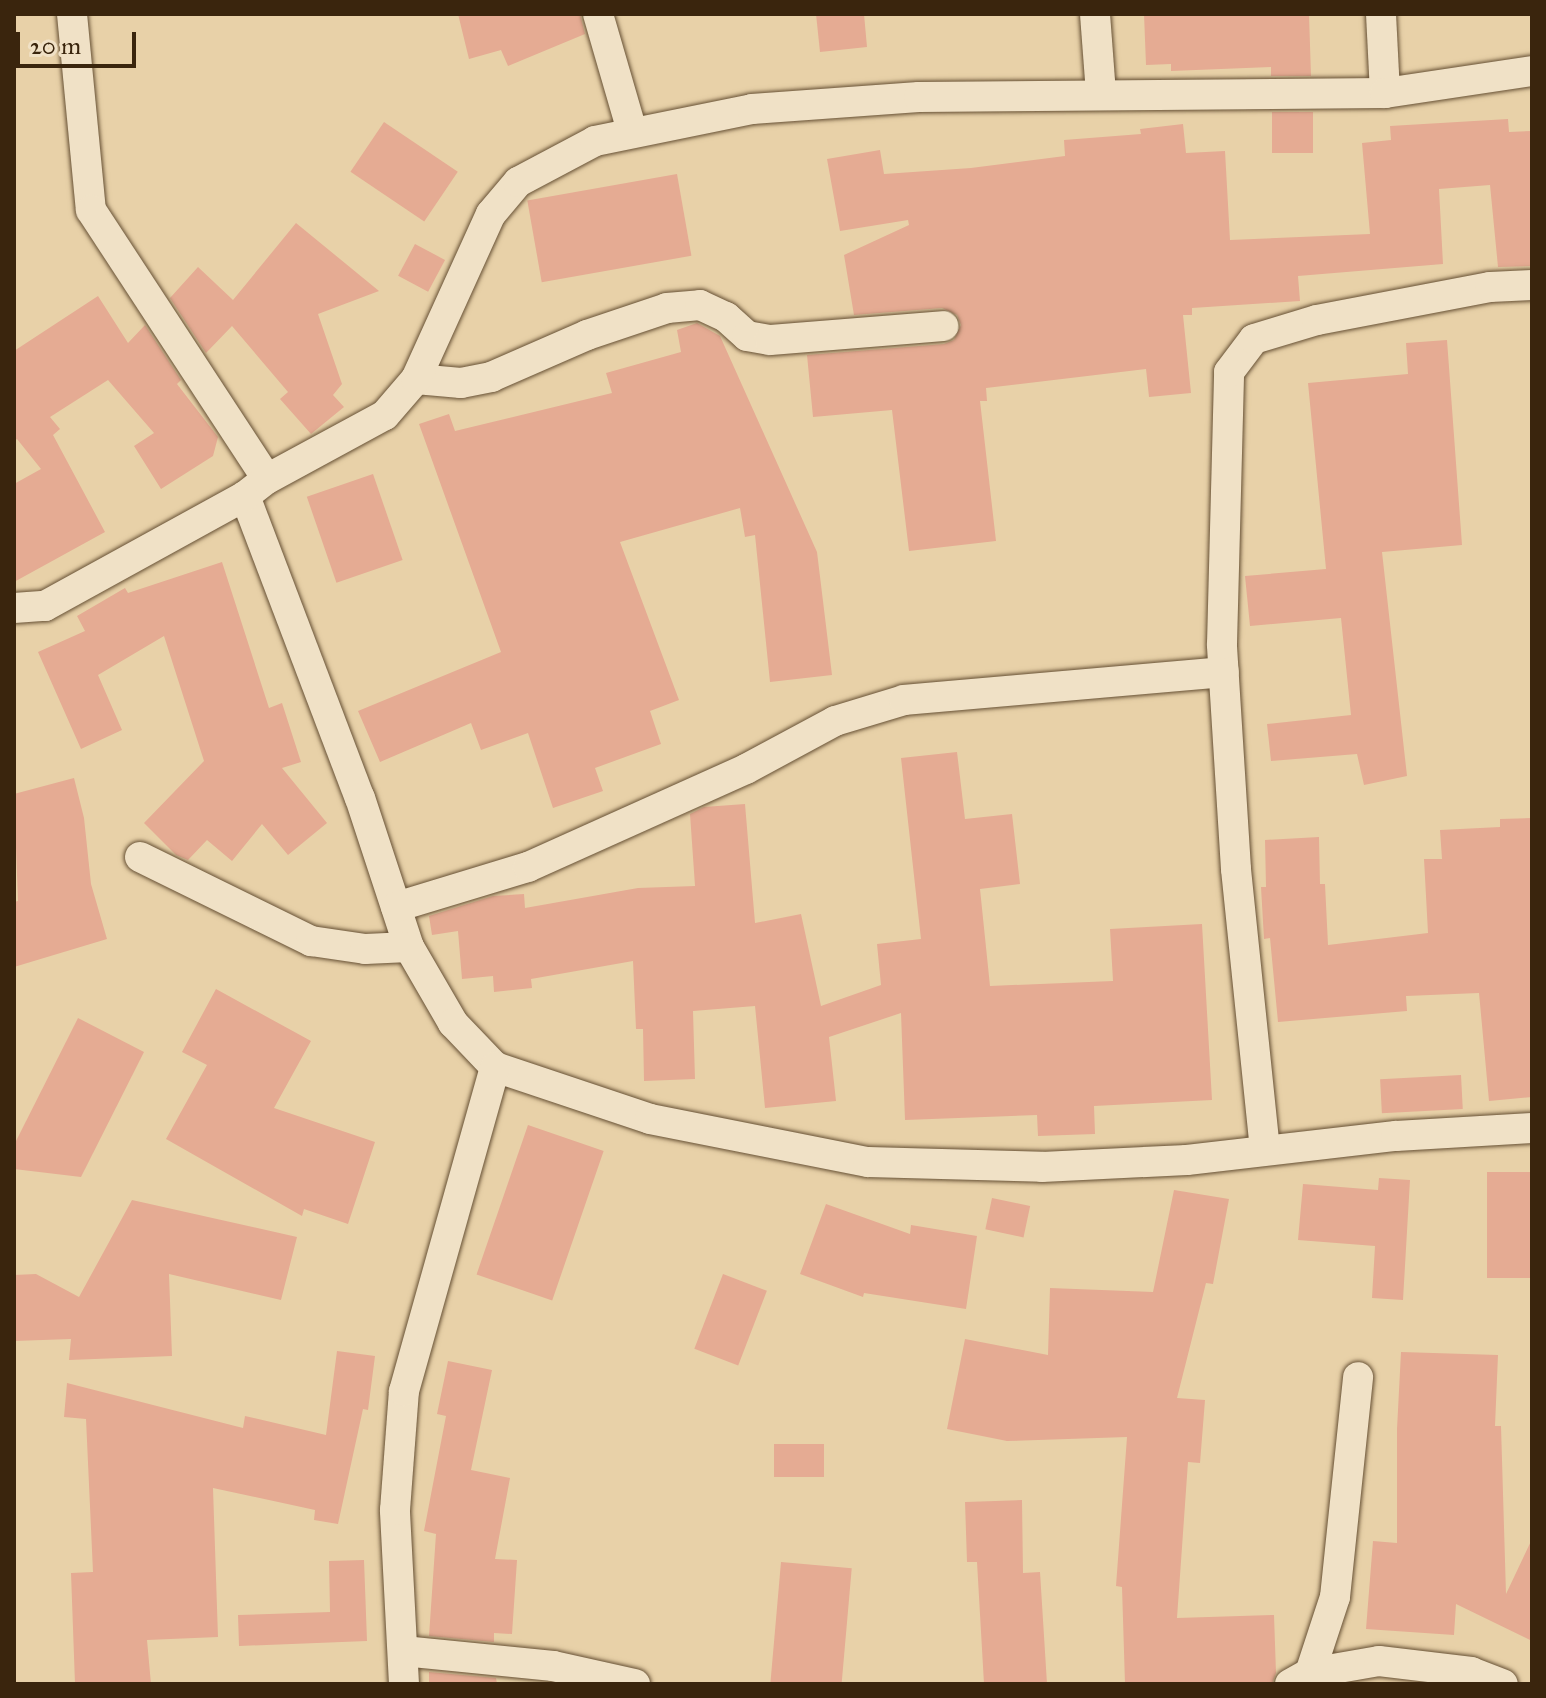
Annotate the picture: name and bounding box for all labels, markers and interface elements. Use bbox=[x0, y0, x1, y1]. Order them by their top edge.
scale bar bbox=[20, 16, 140, 66]
text: 20 m bbox=[30, 31, 81, 61]

